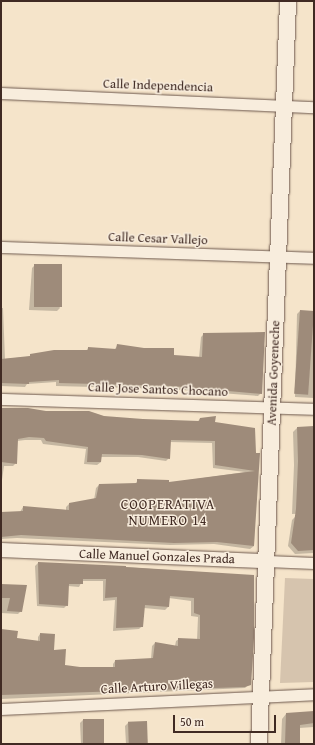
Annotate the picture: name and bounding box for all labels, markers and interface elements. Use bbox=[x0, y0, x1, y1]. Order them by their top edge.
street label: Calle Independencia bbox=[103, 76, 213, 96]
street label: Calle Cesar Vallejo bbox=[108, 229, 208, 249]
street label: Avenida Goyeneche bbox=[264, 320, 284, 426]
street label: Calle Jose Santos Chocano bbox=[88, 380, 228, 400]
district label: COOPERATIVA NUMERO 14 bbox=[121, 496, 215, 528]
street label: Calle Manuel Gonzales Prada bbox=[79, 546, 235, 568]
street label: Calle Arturo Villegas bbox=[101, 676, 213, 698]
scale bar bbox=[175, 707, 278, 733]
text: 50 m bbox=[180, 713, 204, 730]

